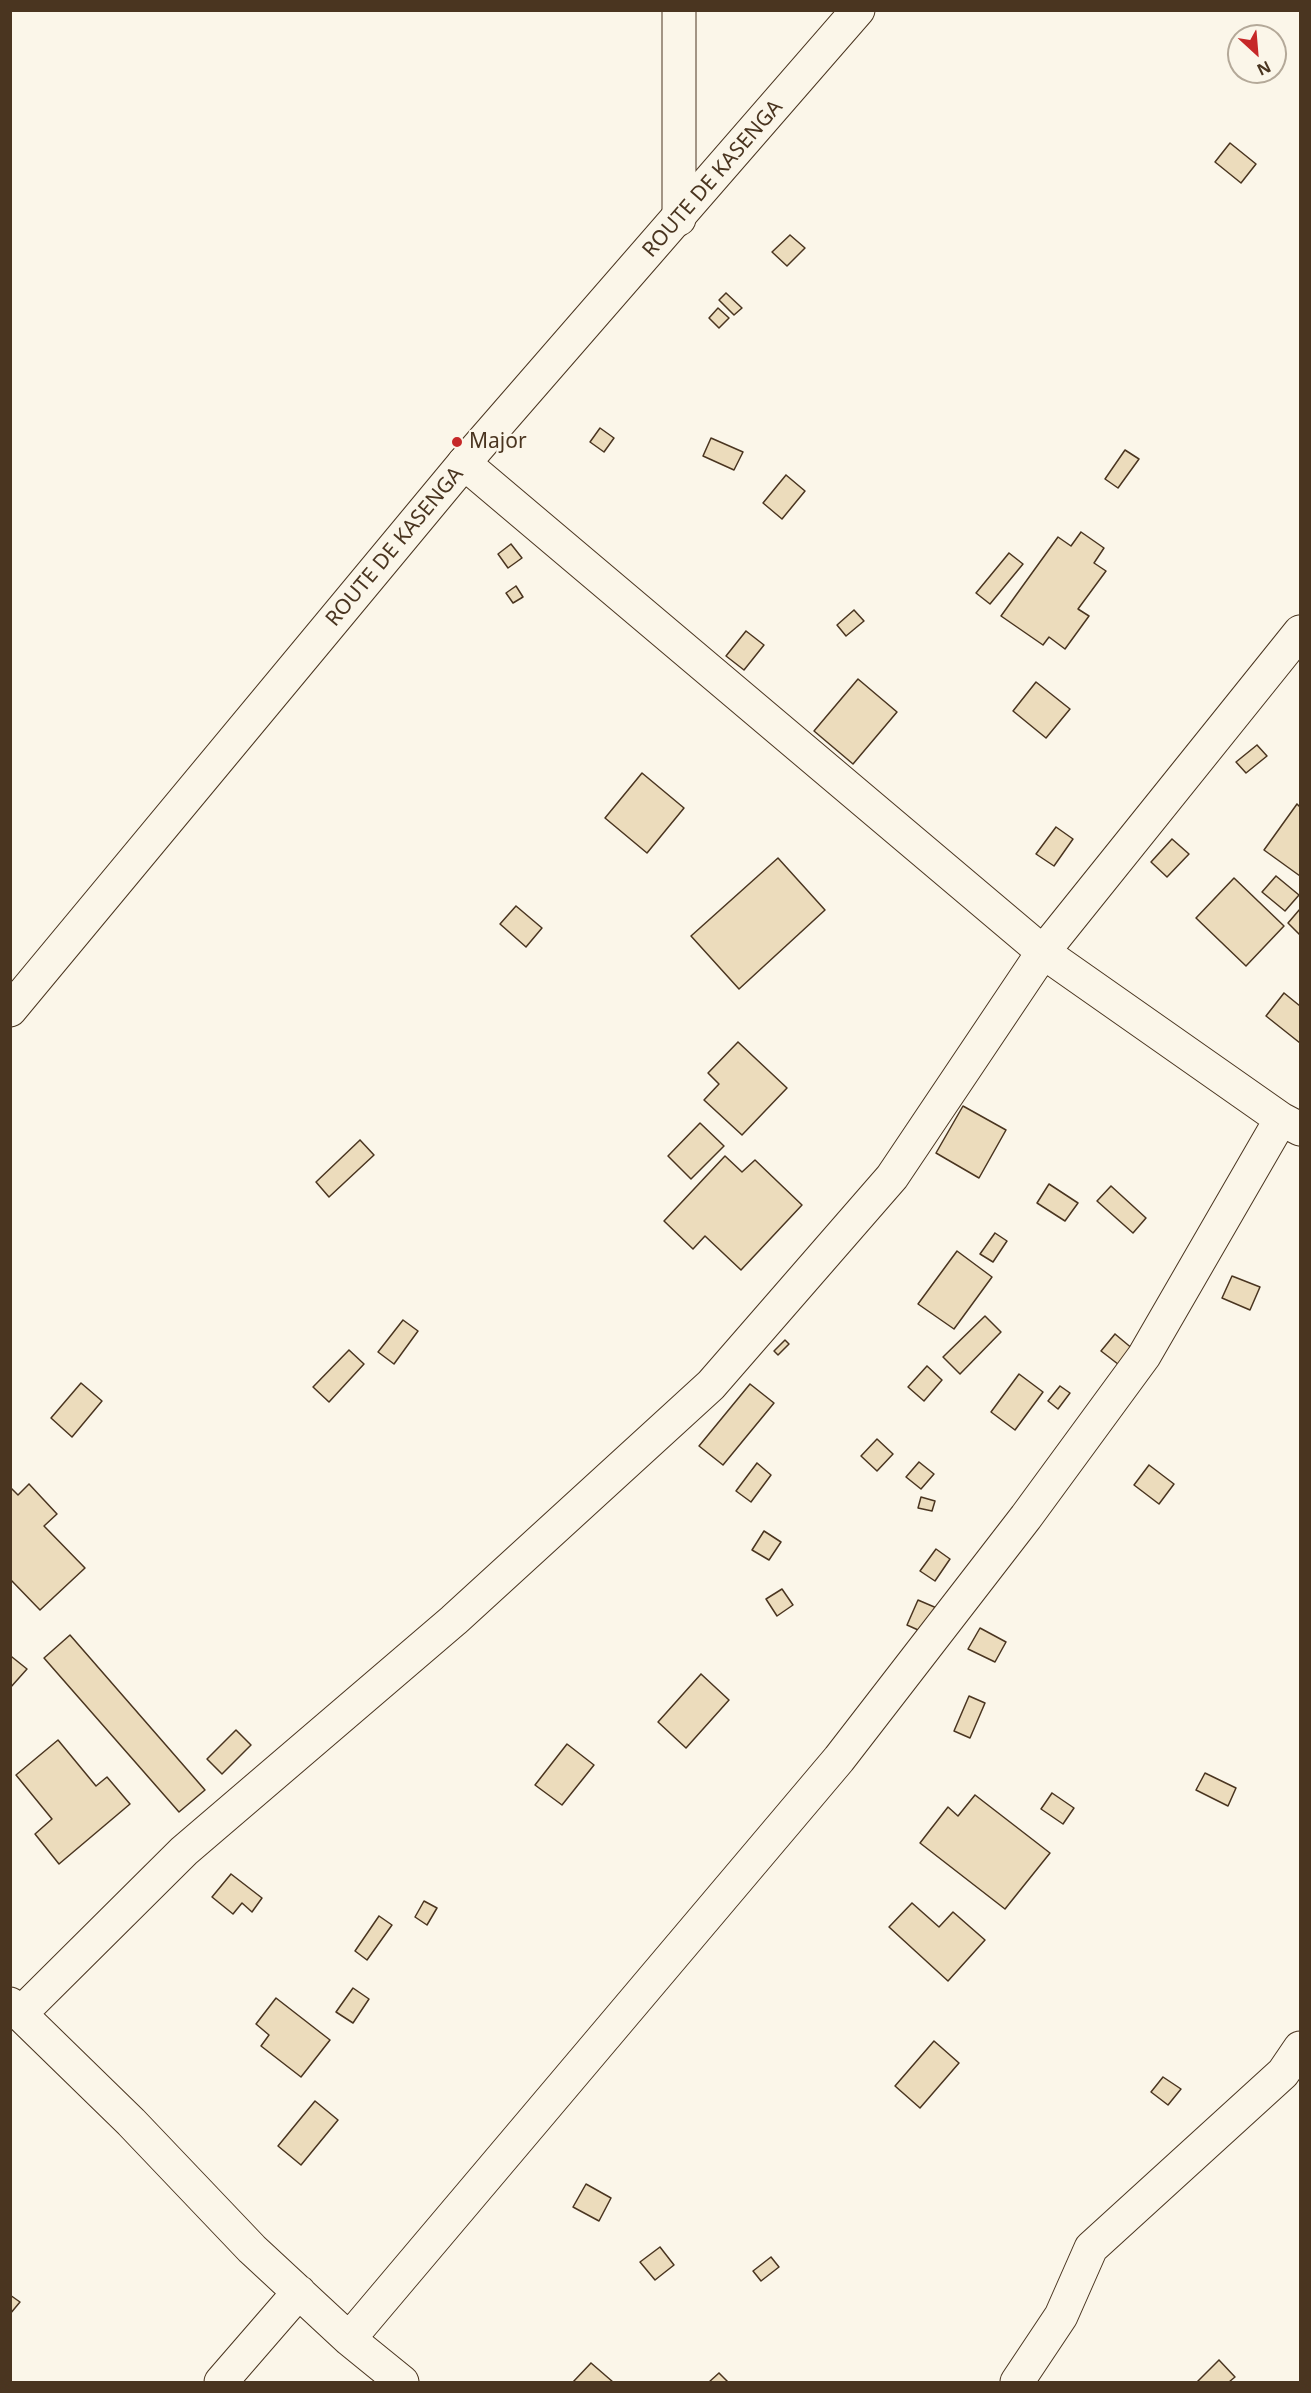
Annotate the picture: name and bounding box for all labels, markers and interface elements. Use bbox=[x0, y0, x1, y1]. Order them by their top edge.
north arrow bbox=[1227, 24, 1287, 84]
text: N bbox=[1253, 56, 1275, 81]
street label: ROUTE DE KASENGA bbox=[638, 95, 788, 263]
place label: Major bbox=[469, 429, 527, 455]
marker: Major bbox=[450, 435, 464, 449]
street label: ROUTE DE KASENGA bbox=[321, 462, 469, 632]

